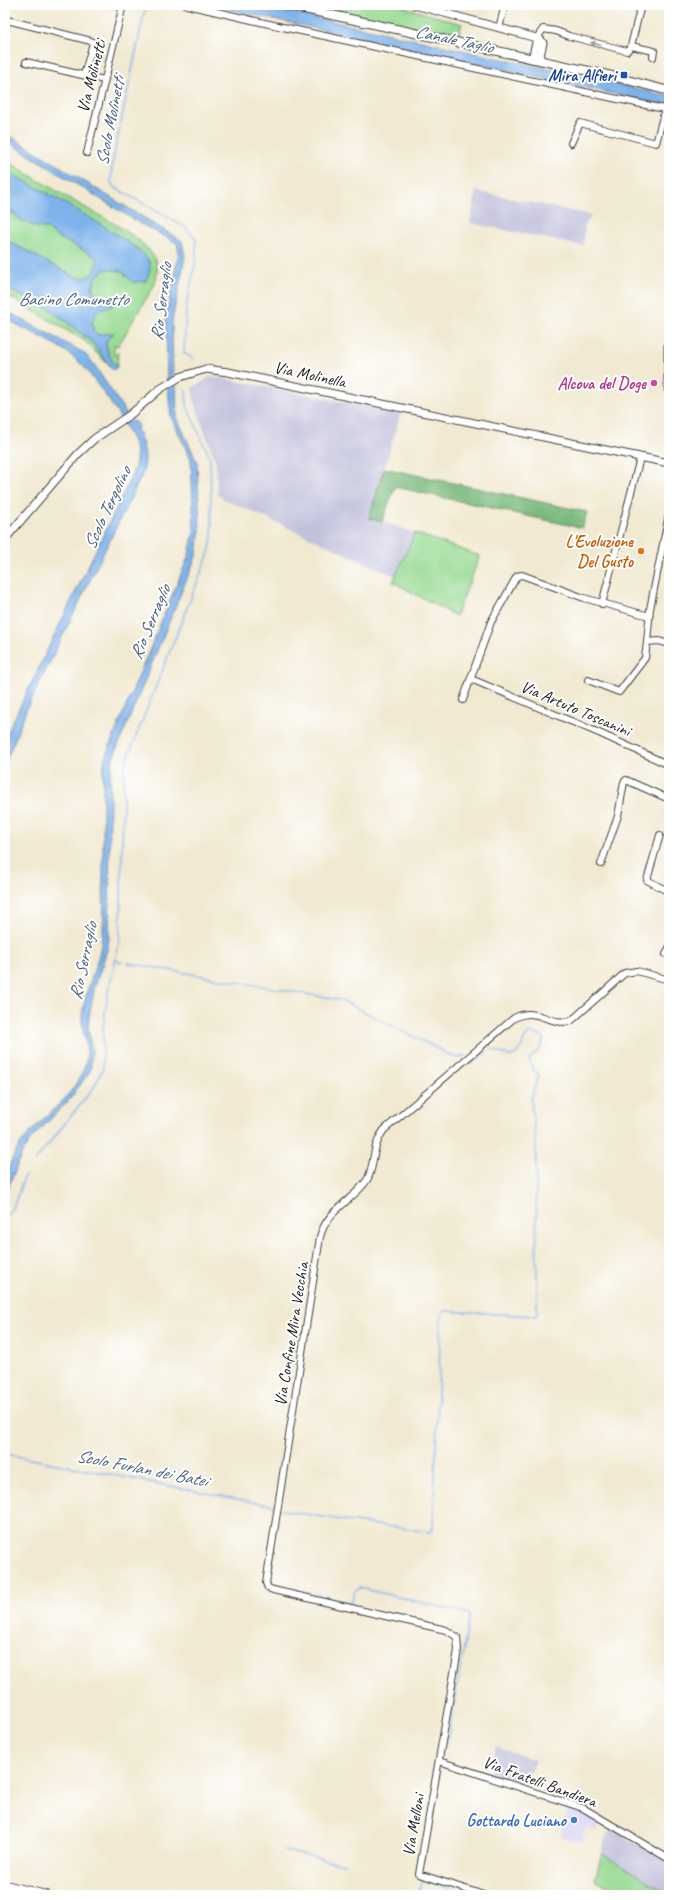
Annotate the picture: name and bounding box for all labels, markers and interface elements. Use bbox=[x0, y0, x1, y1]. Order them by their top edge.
water label: Canale Taglio bbox=[413, 20, 497, 58]
street label: Via Molinetti bbox=[72, 35, 111, 115]
one-way arrow bbox=[590, 40, 603, 46]
place label: Mira Alfieri bbox=[548, 65, 619, 86]
water label: Scolo Molinetti bbox=[91, 70, 130, 167]
marker: Mira Alfieri bbox=[619, 70, 629, 80]
water label: Rio Serraglio bbox=[145, 259, 177, 342]
water label: Bacino Comunetto bbox=[18, 288, 130, 310]
street label: Via Molinella bbox=[272, 357, 350, 393]
place label: Alcova del Doge bbox=[557, 373, 647, 394]
marker: Alcova del Doge bbox=[649, 378, 659, 388]
water label: Scolo Tergolino bbox=[78, 461, 137, 553]
place label: L'Evoluzione Del Gusto bbox=[565, 531, 635, 572]
marker: L'Evoluzione Del Gusto bbox=[636, 546, 646, 556]
water label: Rio Serraglio bbox=[125, 579, 176, 662]
street label: Via Artuto Toscanini bbox=[518, 676, 636, 742]
water label: Rio Serraglio bbox=[64, 918, 102, 1002]
street label: Via Confine Mira Vecchia bbox=[270, 1259, 314, 1407]
water label: Scolo Furlan dei Batei bbox=[75, 1445, 214, 1492]
street label: Via Fratelli Bandiera bbox=[480, 1751, 601, 1812]
street label: Via Melloni bbox=[398, 1791, 430, 1858]
place label: Gottardo Luciano bbox=[467, 1810, 568, 1831]
marker: Gottardo Luciano bbox=[569, 1815, 579, 1825]

